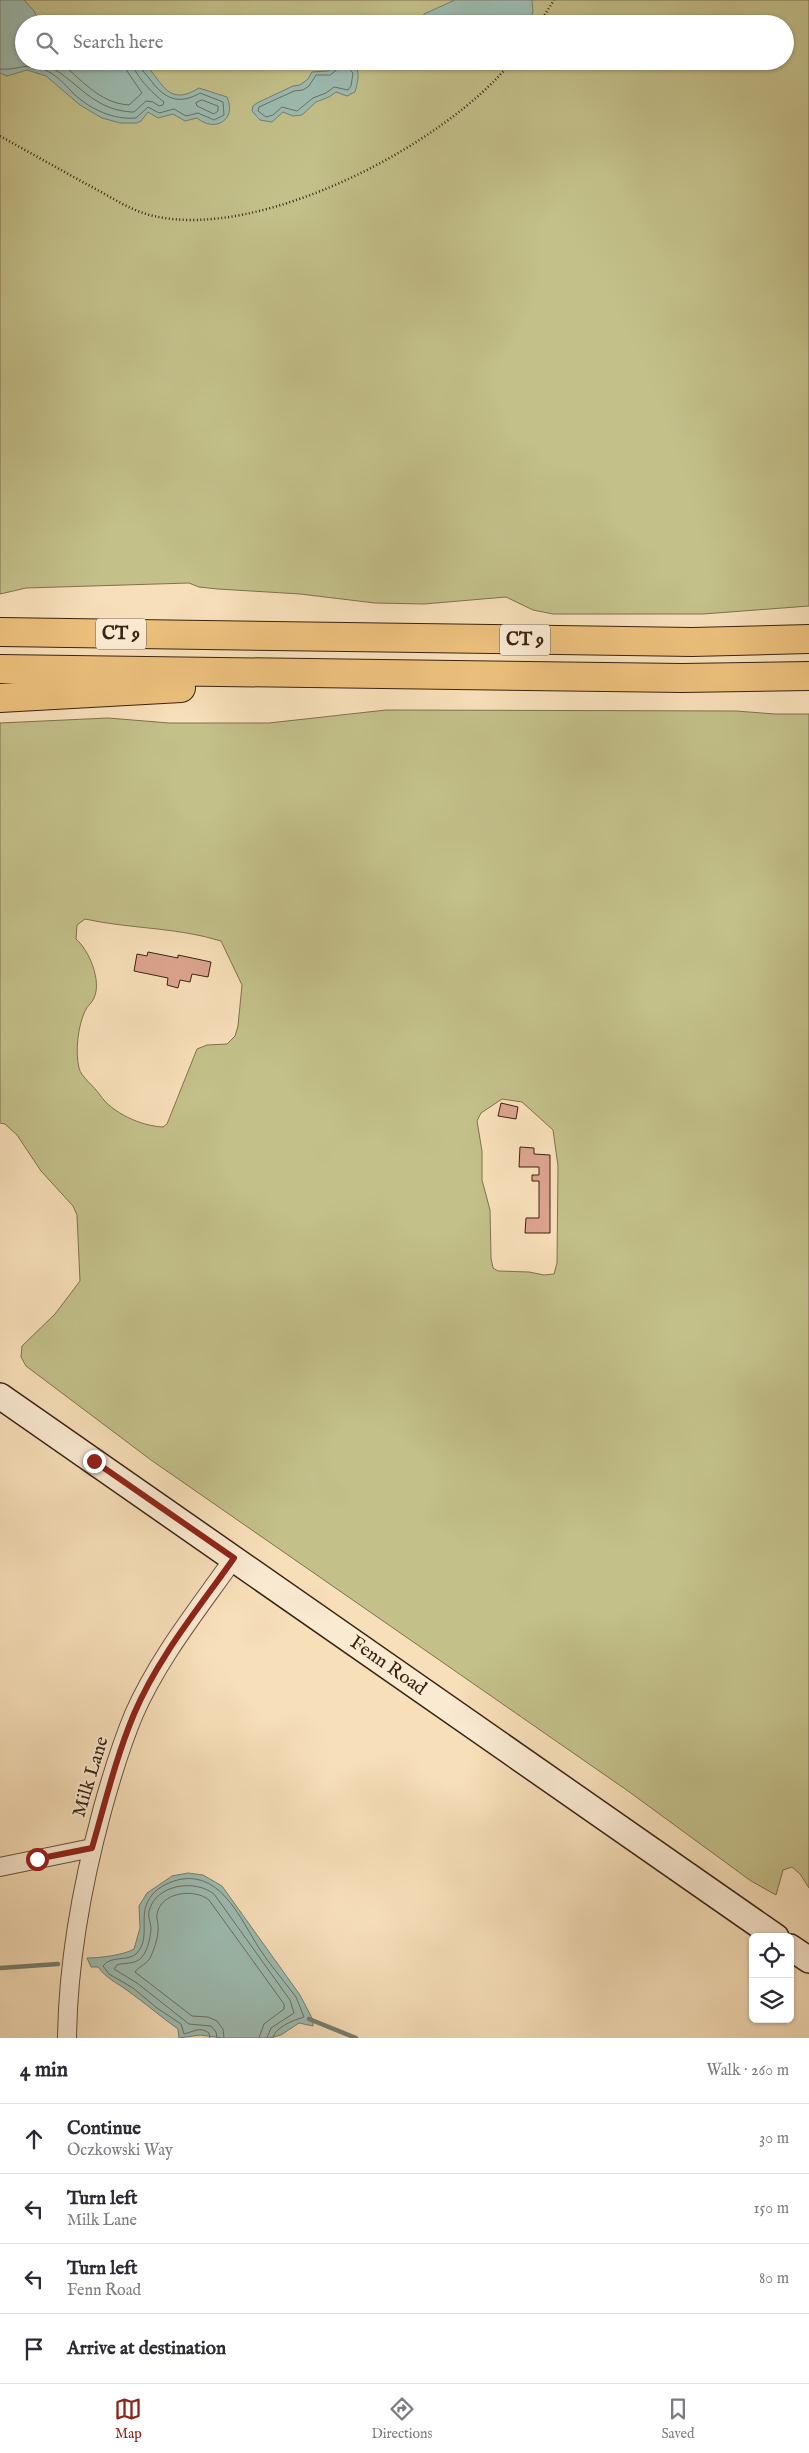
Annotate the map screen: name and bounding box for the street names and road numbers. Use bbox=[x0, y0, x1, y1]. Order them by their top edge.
road number: CT 9 bbox=[96, 618, 146, 650]
road number: CT 9 bbox=[500, 624, 550, 656]
street label: Fenn Road bbox=[345, 1631, 432, 1702]
street label: Milk Lane bbox=[67, 1734, 115, 1820]

